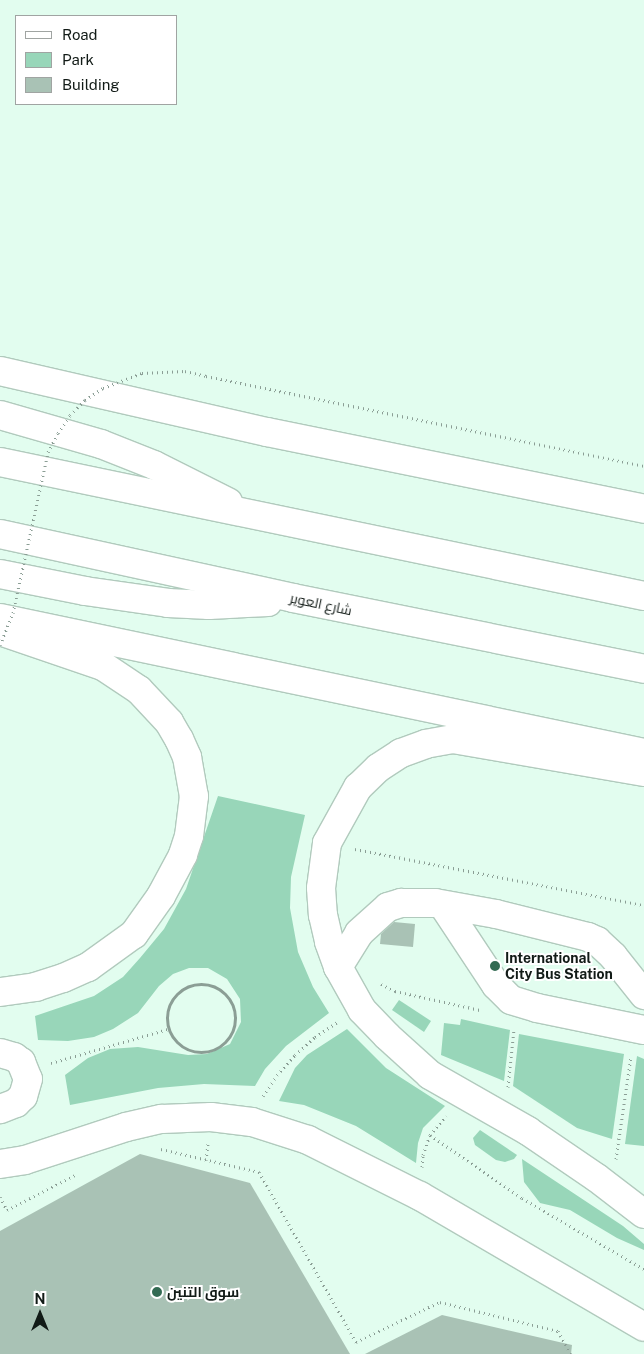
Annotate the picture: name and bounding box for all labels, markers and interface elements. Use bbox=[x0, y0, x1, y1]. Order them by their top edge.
legend bbox=[15, 15, 178, 105]
text: Road bbox=[62, 26, 98, 43]
text: Park bbox=[62, 51, 94, 68]
text: Building bbox=[62, 76, 120, 93]
street label: شارع العوير bbox=[288, 589, 354, 619]
place label: International City Bus Station bbox=[505, 950, 613, 982]
marker: International City Bus Station bbox=[489, 960, 501, 972]
place label: سوق التنين bbox=[167, 1284, 239, 1300]
marker: سوق التنين bbox=[151, 1286, 163, 1298]
north arrow bbox=[15, 1289, 65, 1339]
text: N bbox=[35, 1291, 45, 1307]

